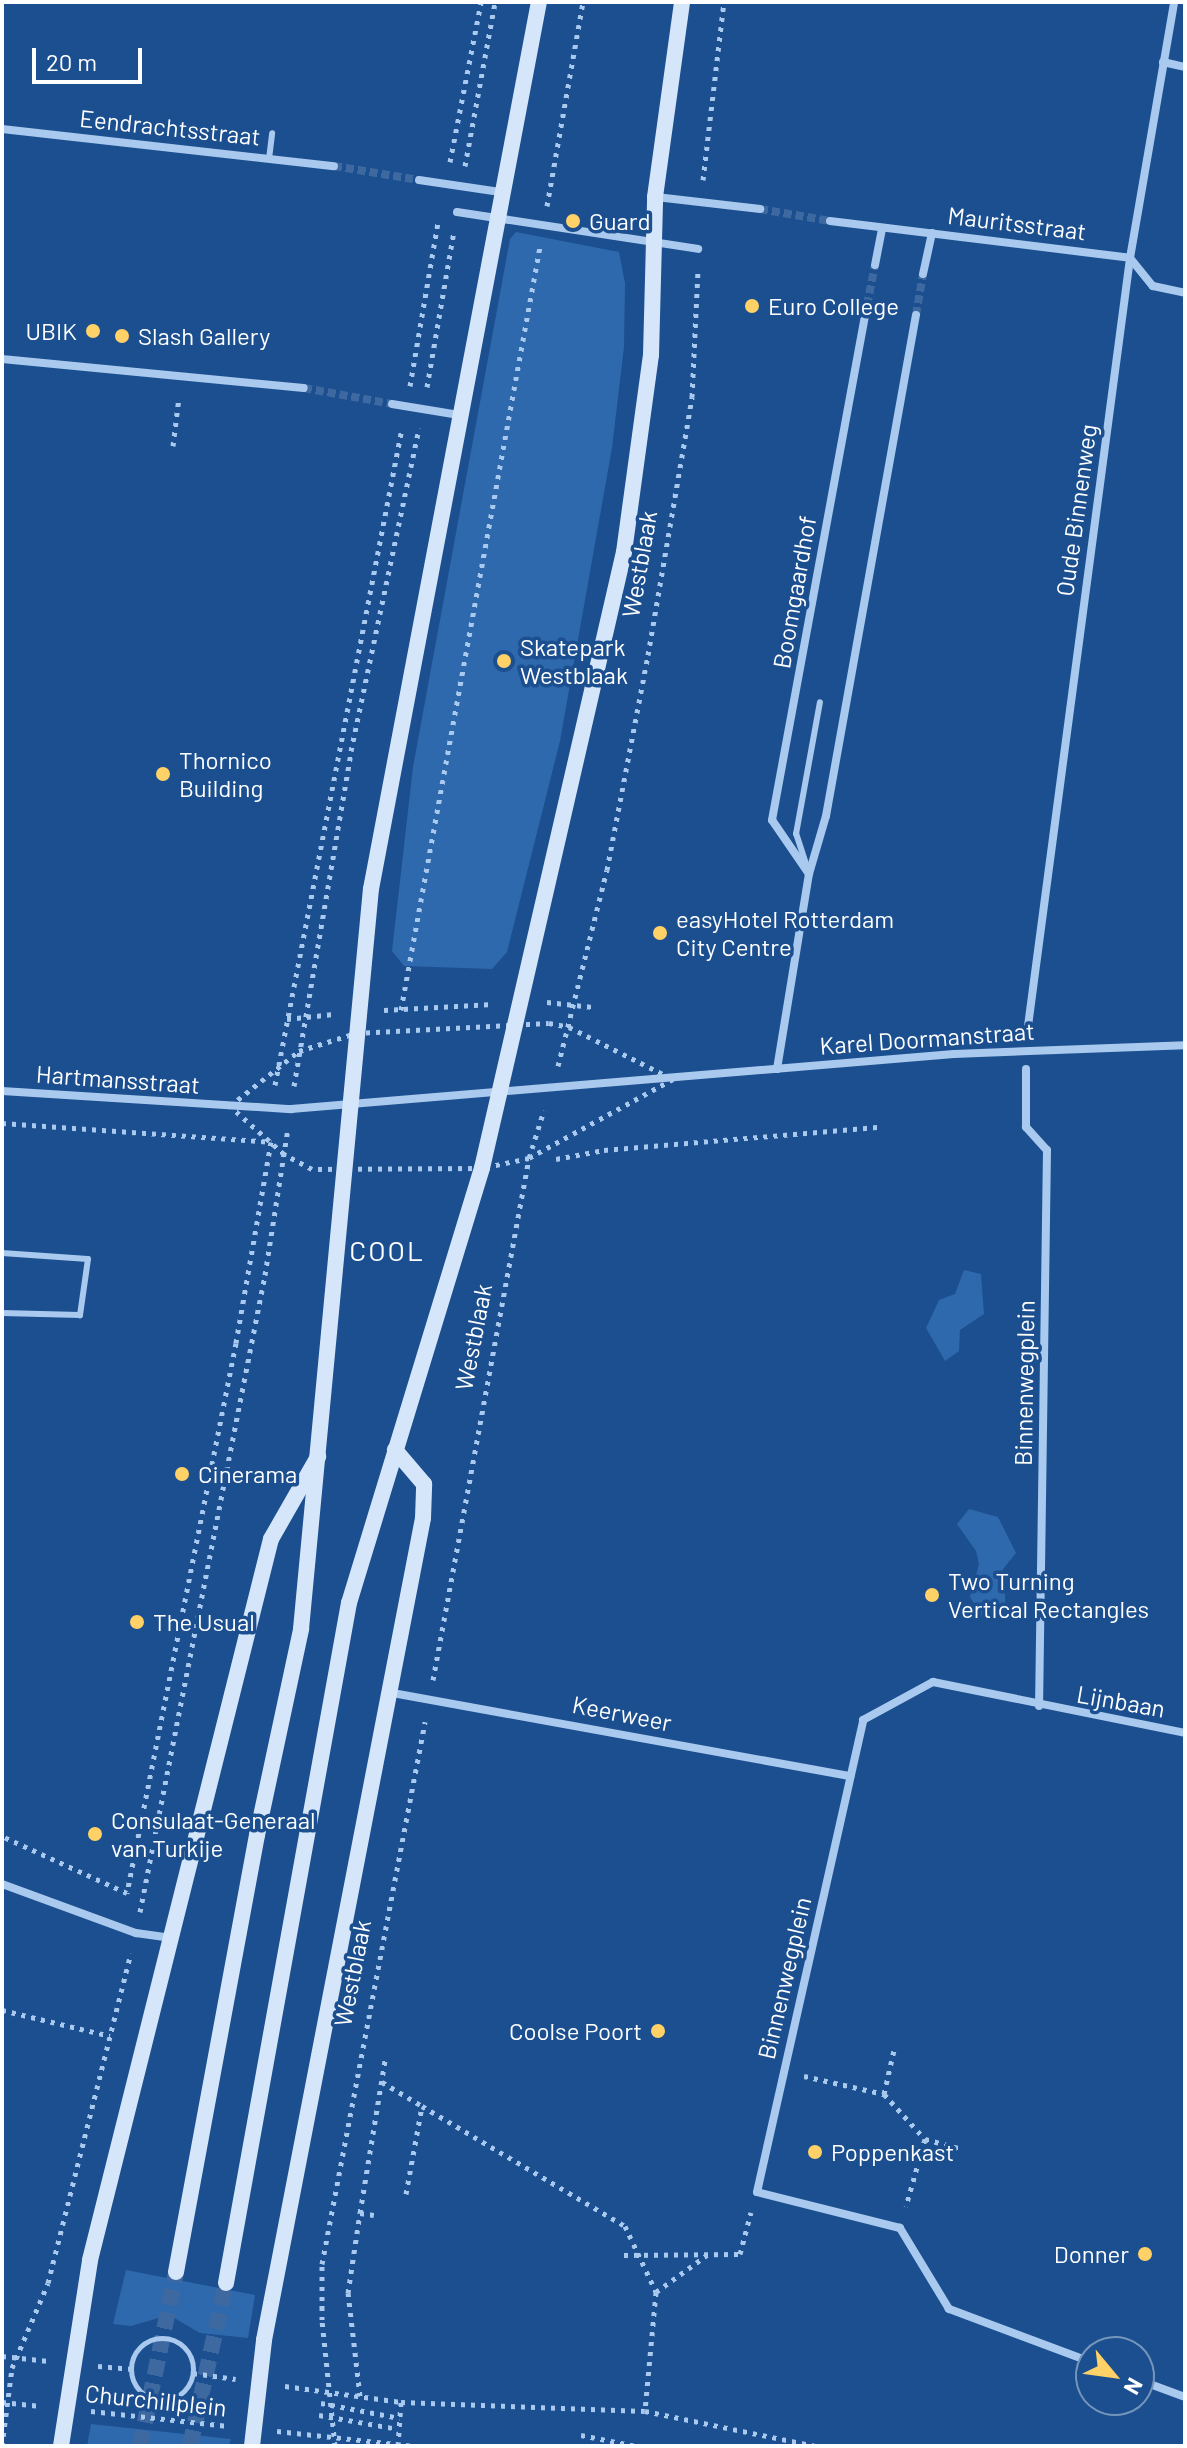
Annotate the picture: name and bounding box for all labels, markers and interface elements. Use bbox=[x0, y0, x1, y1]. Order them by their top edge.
scale bar bbox=[36, 32, 146, 82]
text: 20 m bbox=[46, 47, 97, 76]
street label: Eendrachtsstraat bbox=[78, 103, 262, 151]
street label: Mauritsstraat bbox=[946, 200, 1088, 246]
place label: Guard bbox=[589, 207, 651, 235]
marker: Guard bbox=[564, 212, 582, 230]
place label: Euro College bbox=[768, 292, 899, 320]
marker: Euro College bbox=[743, 297, 761, 315]
place label: UBIK bbox=[26, 317, 77, 345]
marker: UBIK bbox=[84, 322, 102, 340]
place label: Slash Gallery bbox=[138, 322, 270, 350]
marker: Slash Gallery bbox=[113, 327, 131, 345]
street label: Oude Binnenweg bbox=[1050, 422, 1102, 598]
street label: Westblaak bbox=[615, 508, 663, 620]
street label: Boomgaardhof bbox=[766, 513, 822, 671]
place label: Skatepark Westblaak bbox=[520, 633, 628, 689]
marker: Skatepark Westblaak bbox=[495, 652, 513, 670]
place label: Thornico Building bbox=[179, 746, 272, 802]
marker: Thornico Building bbox=[154, 765, 172, 783]
place label: easyHotel Rotterdam City Centre bbox=[676, 905, 894, 961]
marker: easyHotel Rotterdam City Centre bbox=[651, 924, 669, 942]
street label: Karel Doormanstraat bbox=[818, 1016, 1036, 1060]
street label: Hartmansstraat bbox=[35, 1059, 201, 1099]
district label: COOL bbox=[349, 1233, 425, 1267]
street label: Westblaak bbox=[449, 1281, 497, 1393]
street label: Binnenwegplein bbox=[1008, 1300, 1040, 1466]
place label: Cinerama bbox=[198, 1460, 297, 1488]
marker: Cinerama bbox=[173, 1465, 191, 1483]
place label: Two Turning Vertical Rectangles bbox=[948, 1567, 1149, 1623]
marker: Two Turning Vertical Rectangles bbox=[923, 1586, 941, 1604]
place label: The Usual bbox=[153, 1608, 255, 1636]
marker: The Usual bbox=[128, 1613, 146, 1631]
street label: Lijnbaan bbox=[1075, 1679, 1167, 1723]
street label: Keerweer bbox=[570, 1689, 674, 1737]
place label: Consulaat-Generaal van Turkije bbox=[111, 1806, 316, 1862]
marker: Consulaat-Generaal van Turkije bbox=[86, 1825, 104, 1843]
street label: Binnenwegplein bbox=[751, 1894, 817, 2062]
street label: Westblaak bbox=[328, 1917, 376, 2029]
place label: Coolse Poort bbox=[509, 2017, 642, 2045]
marker: Coolse Poort bbox=[649, 2022, 667, 2040]
place label: Poppenkast bbox=[831, 2138, 954, 2166]
marker: Poppenkast bbox=[806, 2143, 824, 2161]
place label: Donner bbox=[1054, 2240, 1129, 2268]
marker: Donner bbox=[1136, 2245, 1154, 2263]
north arrow bbox=[1075, 2336, 1155, 2416]
text: N bbox=[1119, 2374, 1149, 2399]
street label: Churchillplein bbox=[84, 2378, 228, 2422]

